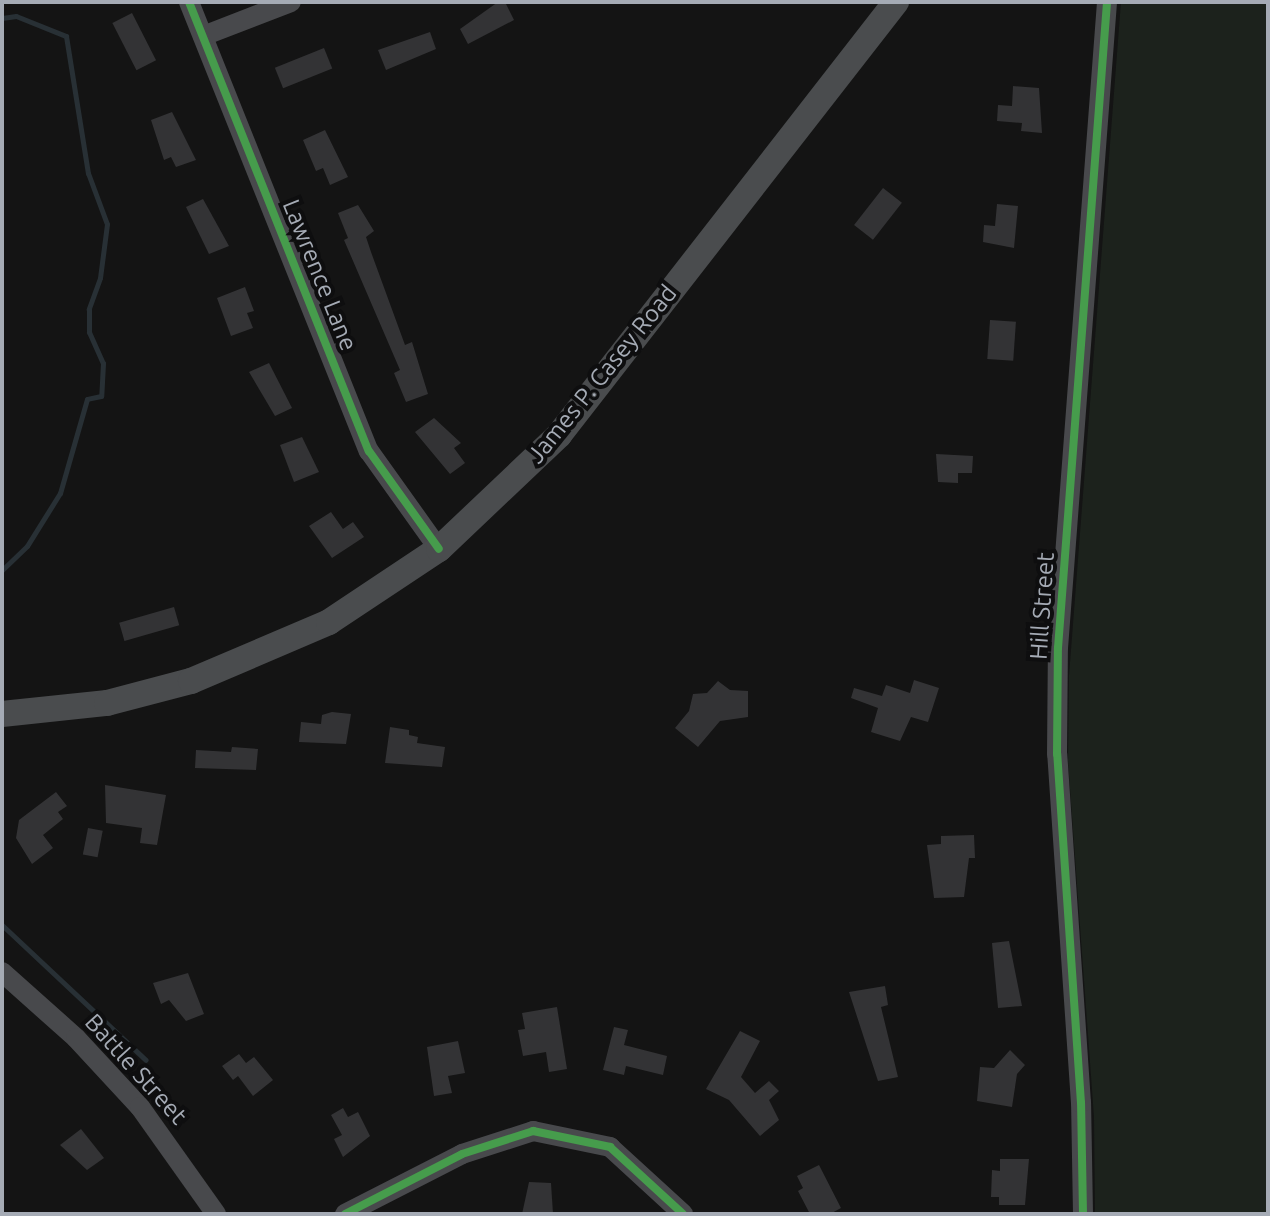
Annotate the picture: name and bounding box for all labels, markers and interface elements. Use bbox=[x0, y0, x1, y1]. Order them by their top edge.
street label: Lawrence Lane bbox=[277, 195, 363, 355]
street label: James P. Casey Road bbox=[521, 279, 683, 469]
street label: Hill Street bbox=[1024, 551, 1060, 661]
street label: Battle Street bbox=[79, 1008, 193, 1130]

